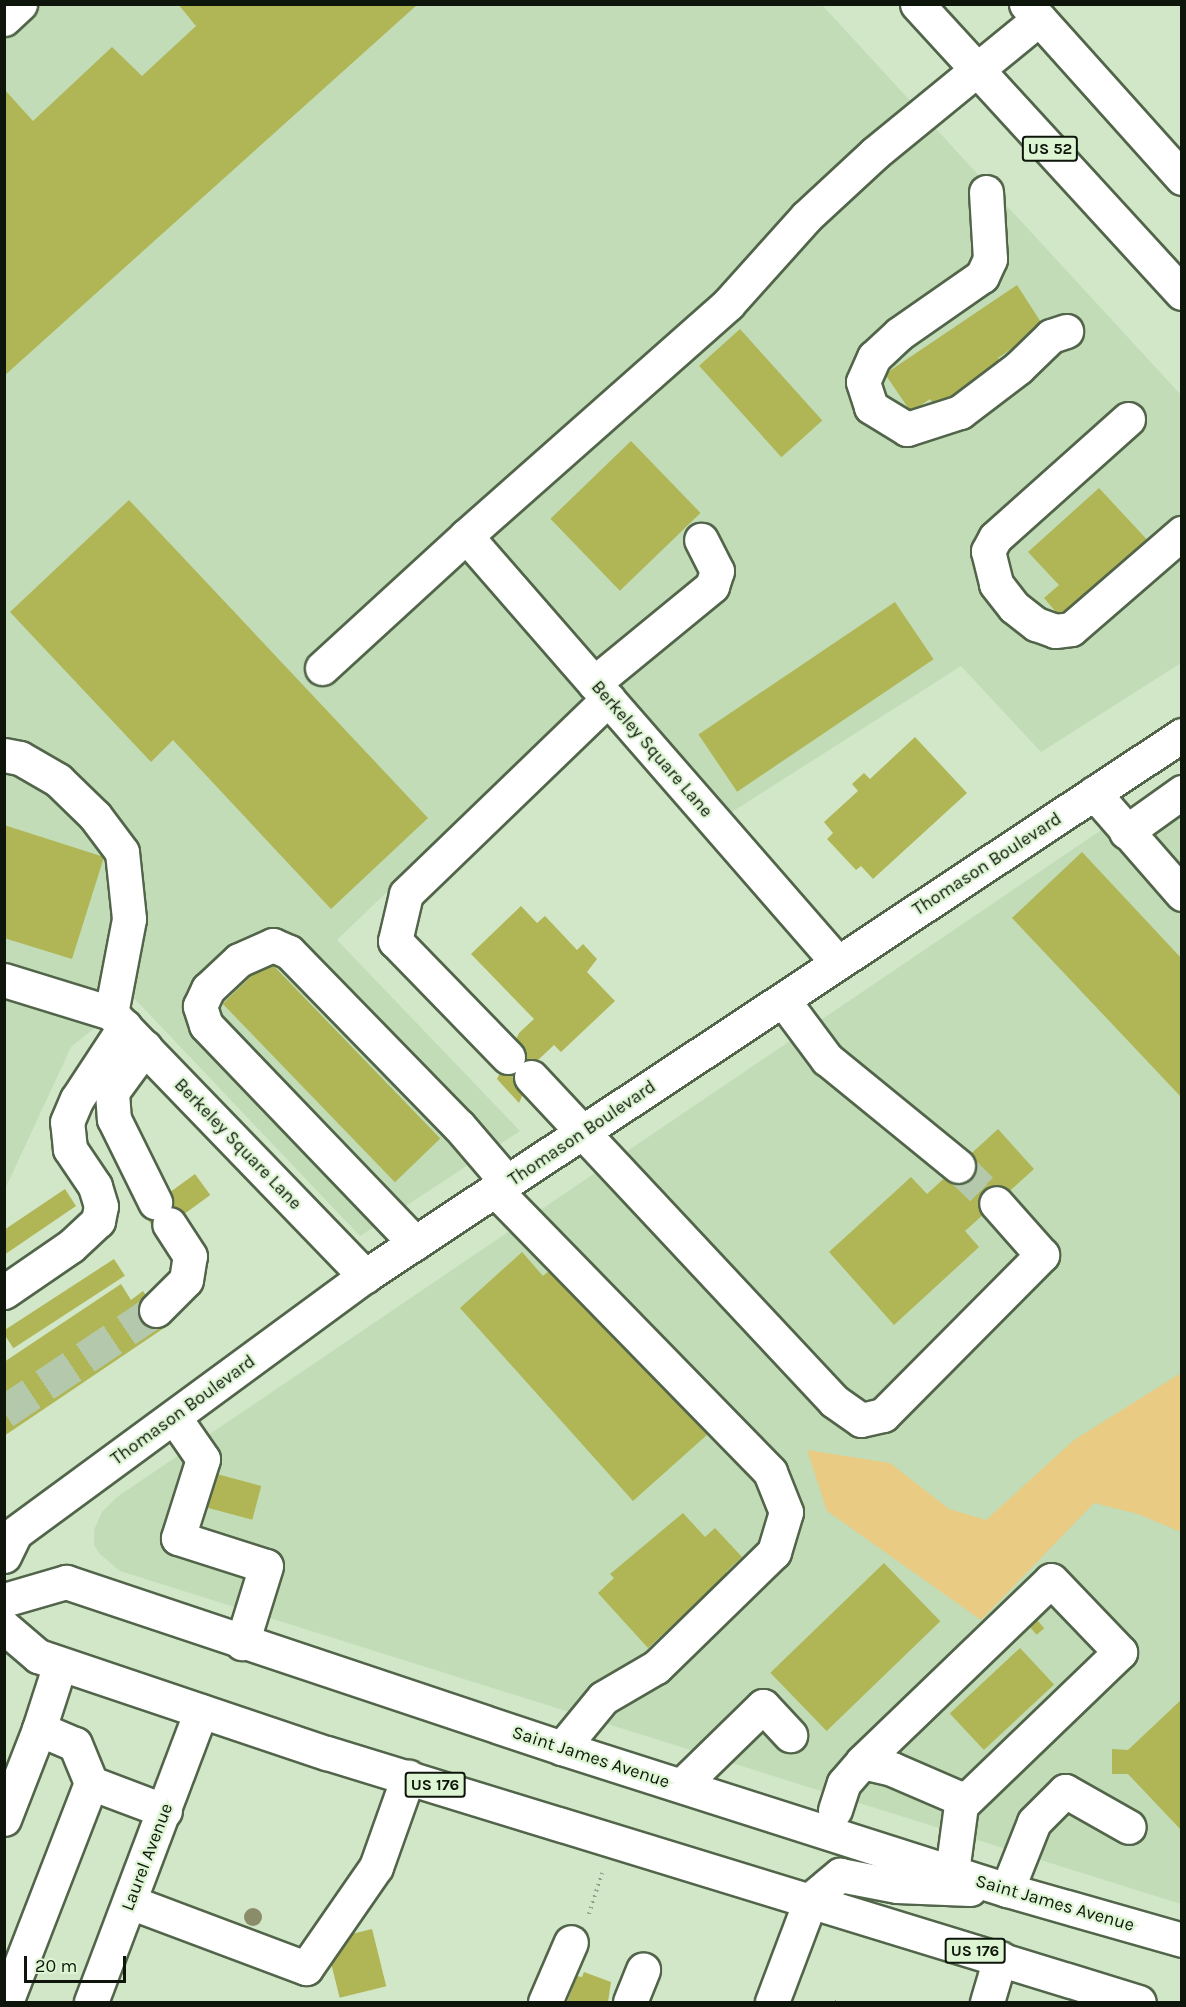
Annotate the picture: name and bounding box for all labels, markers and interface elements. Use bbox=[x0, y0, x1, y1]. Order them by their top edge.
road number: US 52 bbox=[1022, 136, 1078, 162]
street label: Berkeley Square Lane bbox=[587, 676, 717, 822]
street label: Thomason Boulevard bbox=[908, 808, 1066, 920]
street label: Berkeley Square Lane bbox=[170, 1074, 306, 1214]
street label: Thomason Boulevard bbox=[504, 1076, 660, 1190]
street label: Thomason Boulevard bbox=[107, 1350, 259, 1470]
street label: Saint James Avenue bbox=[510, 1721, 672, 1793]
road number: US 176 bbox=[404, 1772, 466, 1798]
street label: Laurel Avenue bbox=[117, 1800, 177, 1914]
street label: Saint James Avenue bbox=[973, 1870, 1137, 1936]
road number: US 176 bbox=[944, 1938, 1006, 1964]
scale bar bbox=[27, 1944, 129, 1982]
text: 20 m bbox=[35, 1955, 77, 1977]

